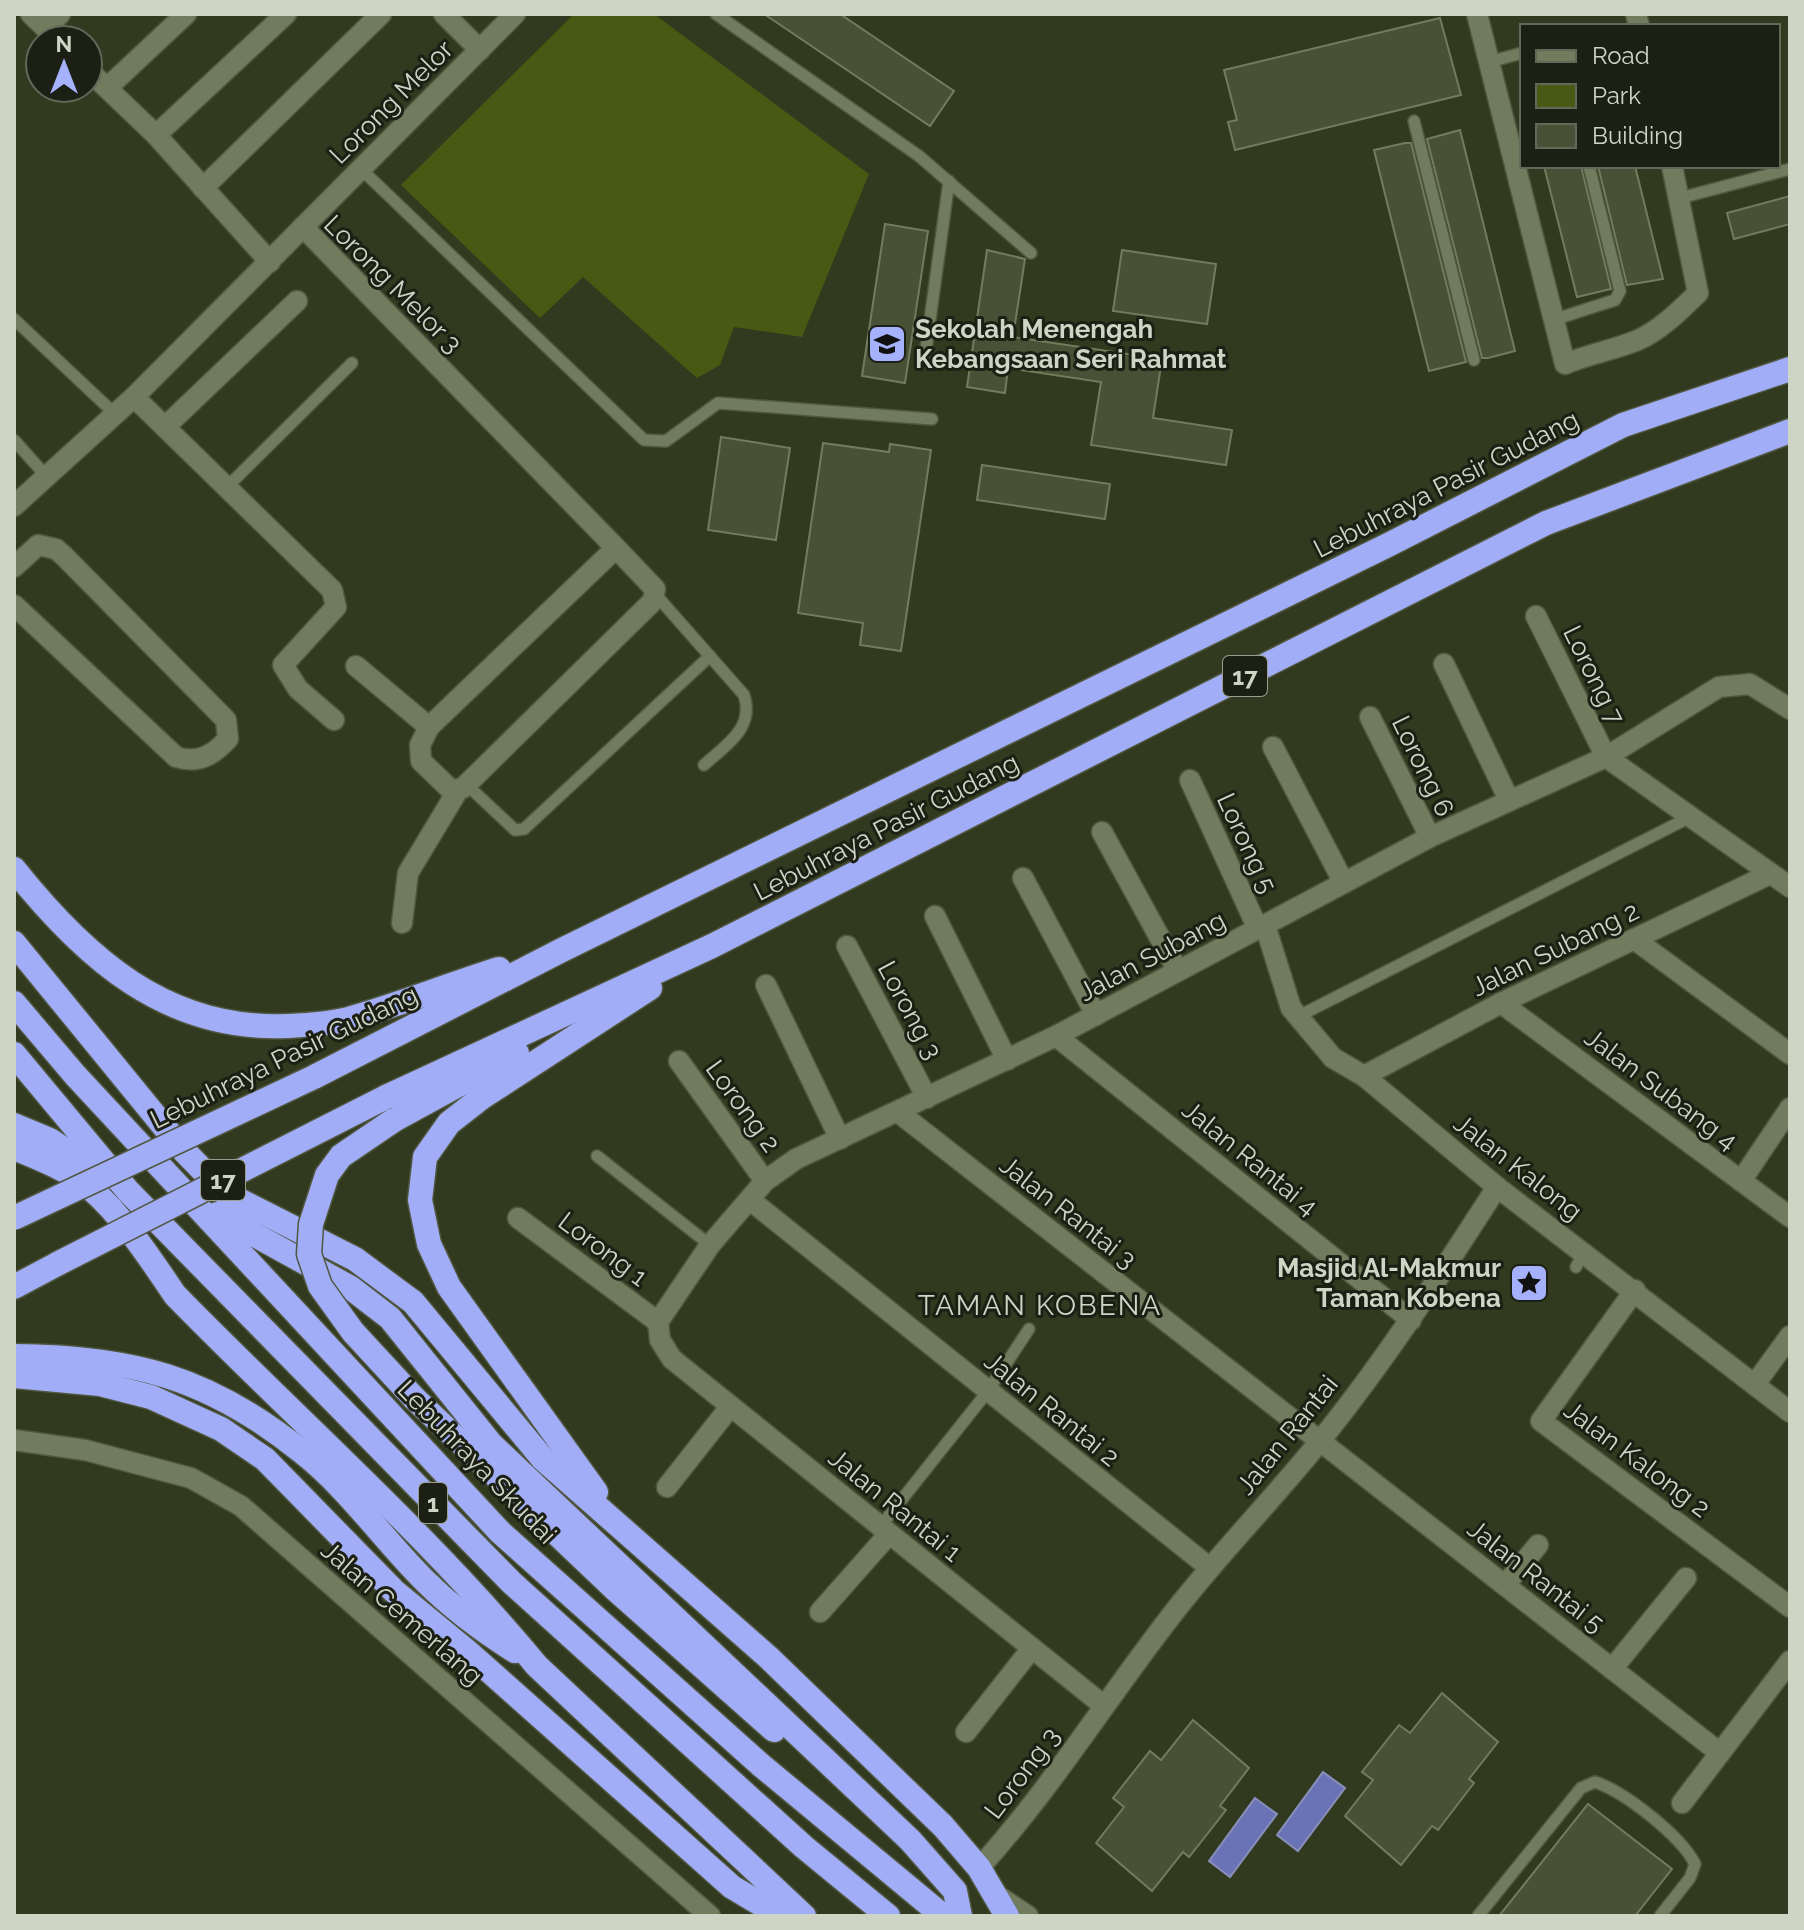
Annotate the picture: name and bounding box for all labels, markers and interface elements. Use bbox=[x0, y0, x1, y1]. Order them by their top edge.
north arrow bbox=[24, 24, 104, 104]
legend bbox=[1520, 24, 1780, 168]
text: N bbox=[56, 31, 72, 57]
street label: Lorong Melor bbox=[323, 34, 459, 170]
text: Road bbox=[1592, 41, 1650, 70]
text: Park bbox=[1592, 81, 1641, 110]
text: Building bbox=[1592, 121, 1683, 150]
street label: Lorong Melor 3 bbox=[318, 209, 468, 359]
place label: Sekolah Menengah Kebangsaan Seri Rahmat bbox=[915, 314, 1226, 374]
school or university icon: Sekolah Menengah Kebangsaan Seri Rahmat bbox=[866, 323, 908, 365]
street label: Lebuhraya Pasir Gudang bbox=[1309, 404, 1583, 564]
street label: Lorong 7 bbox=[1557, 621, 1631, 729]
road number: 17 bbox=[1223, 656, 1267, 696]
street label: Lorong 6 bbox=[1386, 711, 1460, 821]
street label: Lebuhraya Pasir Gudang bbox=[749, 747, 1023, 907]
street label: Lorong 5 bbox=[1211, 788, 1283, 898]
street label: Jalan Subang 2 bbox=[1466, 896, 1644, 1002]
street label: Jalan Subang bbox=[1073, 905, 1231, 1007]
street label: Lorong 3 bbox=[872, 956, 948, 1064]
street label: Lebuhraya Pasir Gudang bbox=[146, 979, 422, 1135]
street label: Jalan Subang 4 bbox=[1579, 1022, 1743, 1156]
street label: Lorong 2 bbox=[700, 1054, 786, 1158]
street label: Jalan Rantai 4 bbox=[1177, 1094, 1323, 1222]
street label: Jalan Kalong bbox=[1448, 1108, 1588, 1226]
street label: Jalan Rantai 3 bbox=[994, 1150, 1142, 1274]
road number: 17 bbox=[201, 1160, 245, 1200]
street label: Lorong 1 bbox=[553, 1206, 653, 1292]
place label: Masjid Al-Makmur Taman Kobena bbox=[1277, 1253, 1501, 1313]
place icon: Masjid Al-Makmur Taman Kobena bbox=[1508, 1262, 1550, 1304]
district label: TAMAN KOBENA bbox=[918, 1289, 1162, 1322]
street label: Jalan Rantai 2 bbox=[979, 1346, 1125, 1472]
street label: Jalan Rantai bbox=[1230, 1370, 1344, 1500]
street label: Lebuhraya Skudai bbox=[391, 1374, 563, 1550]
street label: Jalan Kalong 2 bbox=[1558, 1395, 1716, 1523]
street label: Jalan Rantai 1 bbox=[823, 1442, 967, 1568]
road number: 1 bbox=[419, 1483, 447, 1523]
street label: Jalan Rantai 5 bbox=[1462, 1513, 1610, 1639]
street label: Jalan Cemerlang bbox=[315, 1535, 489, 1691]
street label: Lorong 3 bbox=[978, 1722, 1066, 1824]

